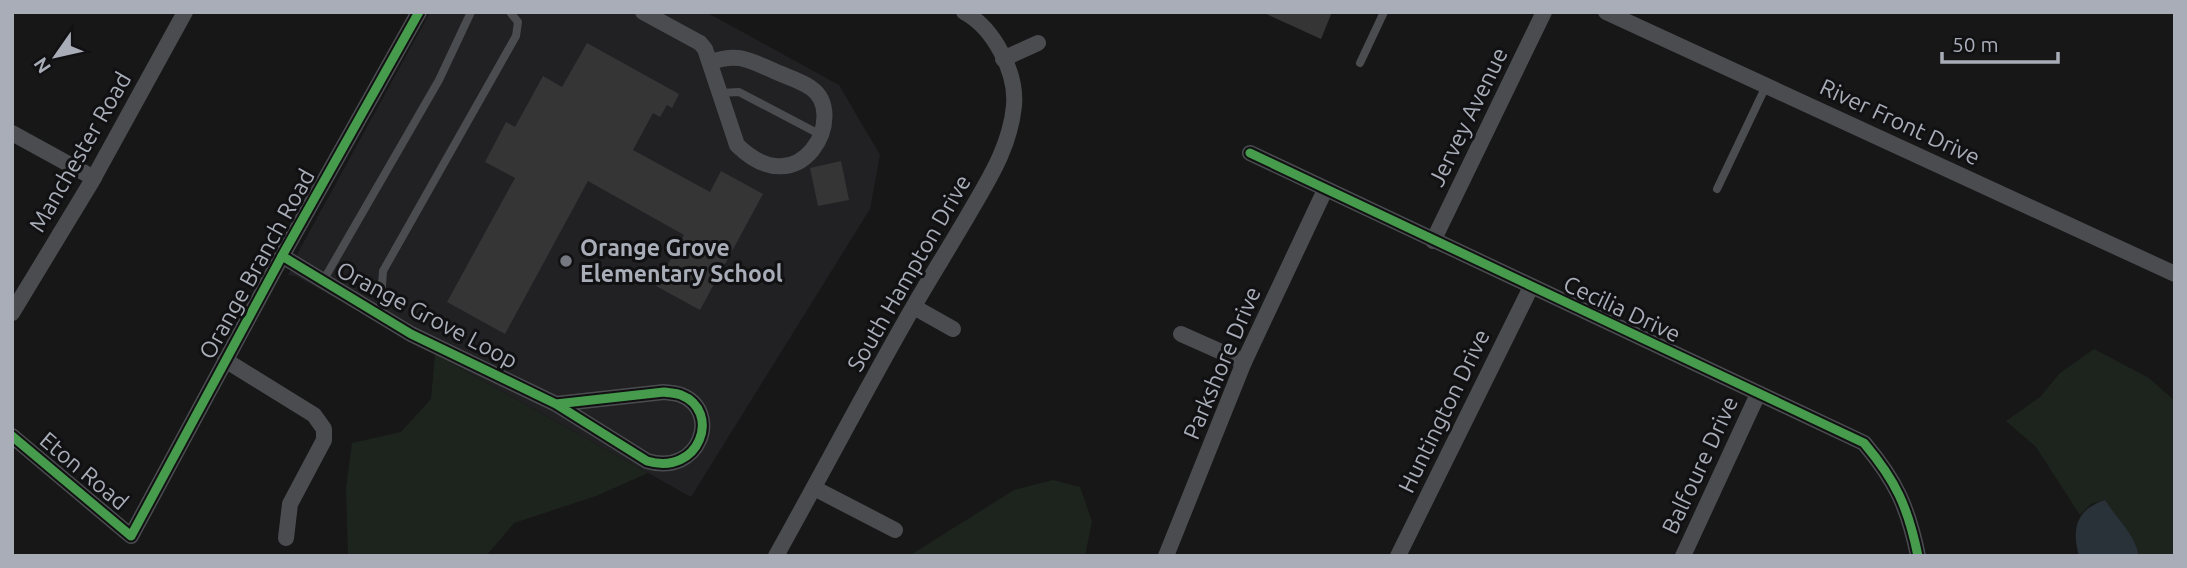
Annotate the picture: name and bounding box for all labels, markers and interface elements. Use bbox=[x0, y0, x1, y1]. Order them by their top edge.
north arrow bbox=[21, 21, 91, 91]
scale bar bbox=[1942, 21, 2058, 65]
text: 50 m bbox=[1952, 32, 1999, 56]
street label: Jervey Avenue bbox=[1423, 43, 1512, 190]
text: N bbox=[29, 53, 55, 78]
street label: Manchester Road bbox=[24, 67, 135, 236]
street label: River Front Drive bbox=[1816, 74, 1984, 170]
street label: Orange Branch Road bbox=[194, 165, 319, 363]
street label: South Hampton Drive bbox=[842, 170, 975, 375]
place label: Orange Grove Elementary School bbox=[580, 235, 783, 286]
marker: Orange Grove Elementary School bbox=[558, 253, 574, 269]
street label: Orange Grove Loop bbox=[333, 256, 522, 373]
street label: Cecilia Drive bbox=[1560, 271, 1685, 347]
street label: Parkshore Drive bbox=[1178, 283, 1265, 443]
street label: Huntington Drive bbox=[1393, 325, 1494, 496]
street label: Balfoure Drive bbox=[1657, 392, 1742, 538]
street label: Eton Road bbox=[35, 427, 133, 515]

